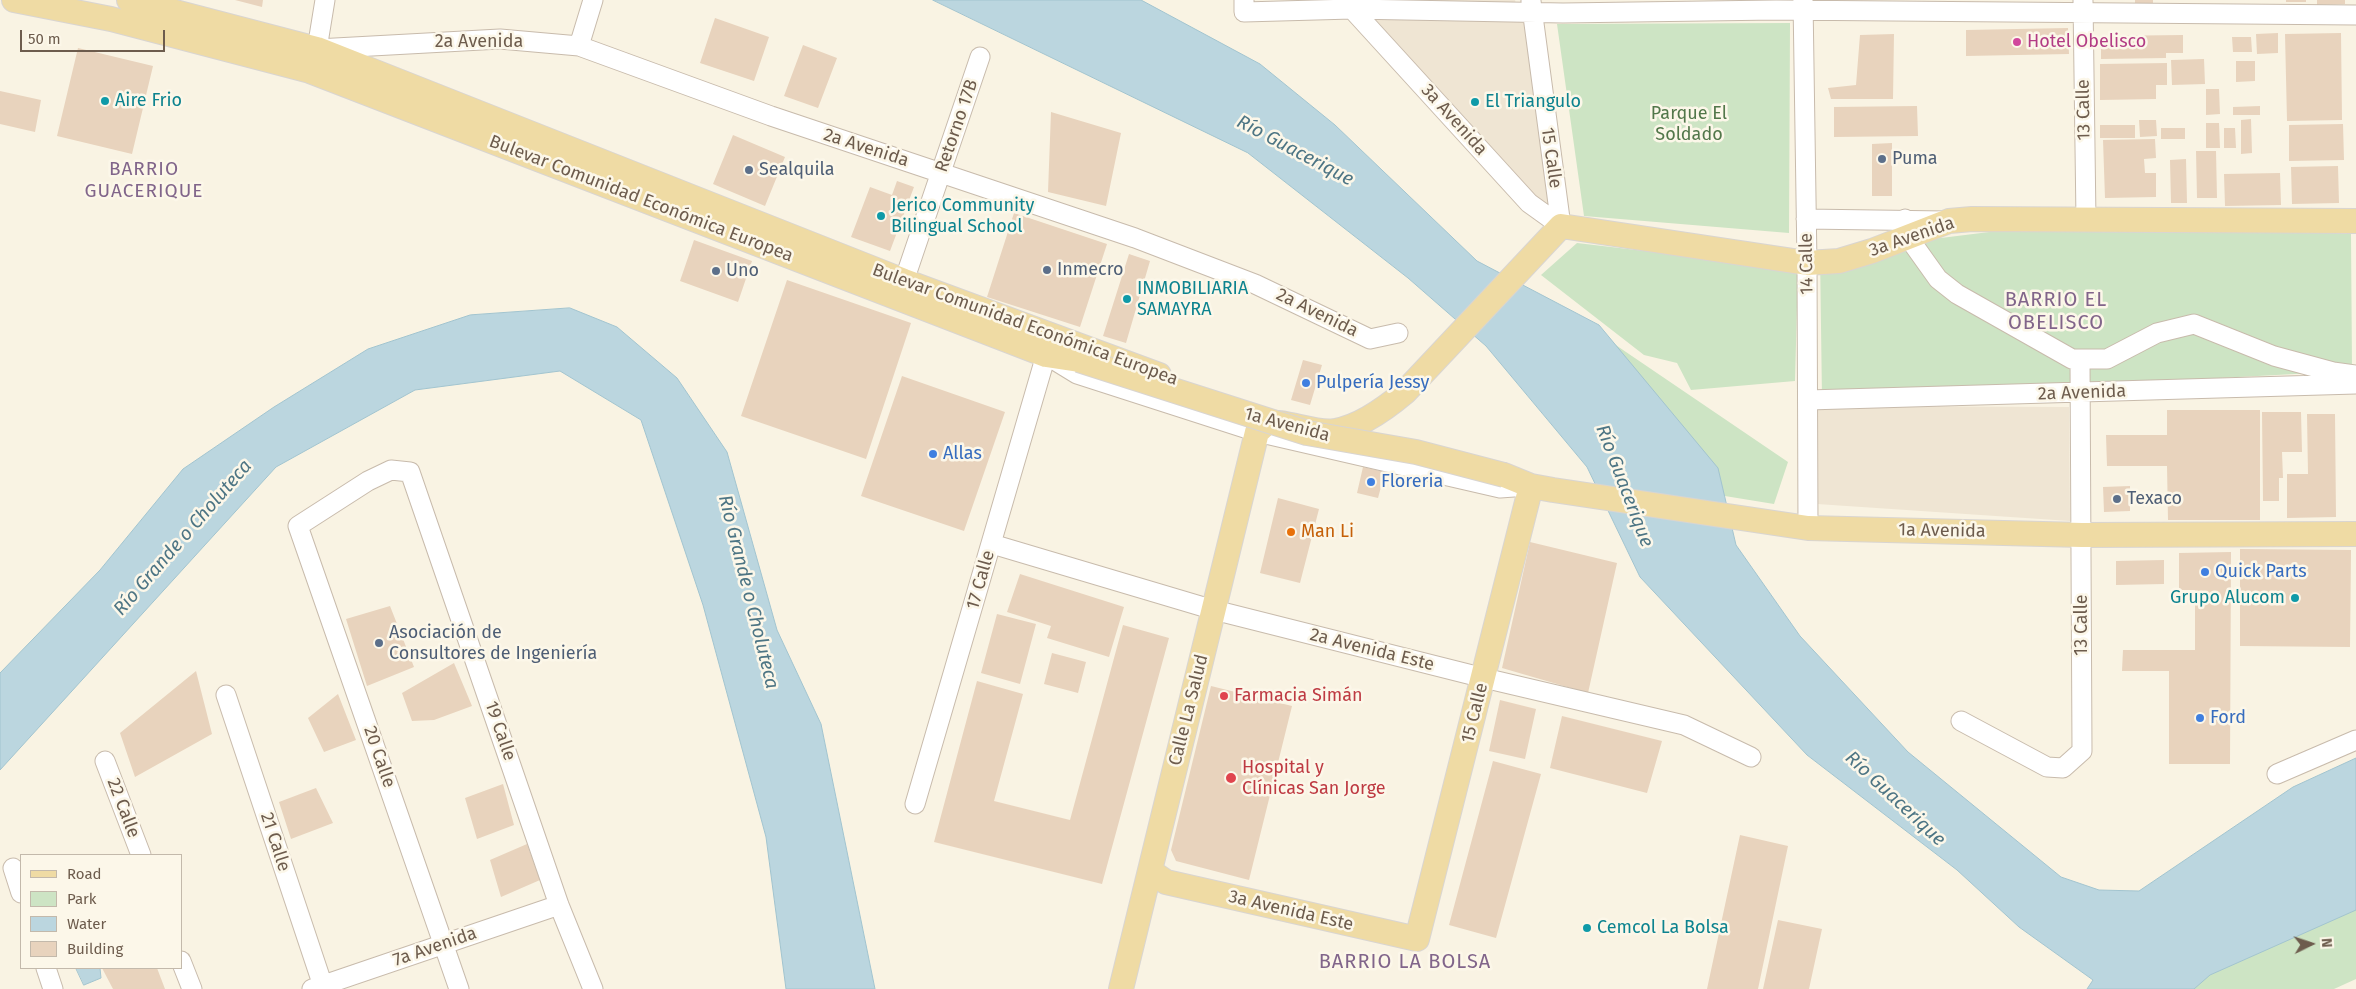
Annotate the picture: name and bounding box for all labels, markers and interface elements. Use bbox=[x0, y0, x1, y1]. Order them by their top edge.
scale bar bbox=[22, 20, 168, 52]
text: 50 m bbox=[28, 30, 61, 48]
street label: 2a Avenida bbox=[435, 31, 523, 53]
place label: Hotel Obelisco bbox=[2027, 31, 2146, 53]
marker: Hotel Obelisco bbox=[2011, 36, 2023, 48]
street label: Retorno 17B bbox=[931, 77, 983, 175]
street label: 13 Calle bbox=[2073, 79, 2095, 141]
street label: 3a Avenida bbox=[1416, 80, 1492, 160]
place label: Aire Frio bbox=[115, 90, 182, 112]
place label: El Triangulo bbox=[1485, 91, 1581, 113]
marker: Aire Frio bbox=[99, 95, 111, 107]
marker: El Triangulo bbox=[1469, 96, 1481, 108]
park label: Parque El Soldado bbox=[1651, 103, 1727, 146]
water label: Río Guacerique bbox=[1233, 111, 1357, 191]
street label: 2a Avenida bbox=[821, 124, 911, 172]
street label: 15 Calle bbox=[1536, 126, 1566, 190]
street label: Bulevar Comunidad Económica Europea bbox=[486, 131, 796, 267]
place label: Puma bbox=[1892, 148, 1938, 170]
marker: Puma bbox=[1876, 153, 1888, 165]
district label: BARRIO GUACERIQUE bbox=[83, 159, 205, 203]
place label: Sealquila bbox=[759, 159, 835, 181]
marker: Sealquila bbox=[743, 164, 755, 176]
place label: Jerico Community Bilingual School bbox=[891, 195, 1034, 238]
marker: Jerico Community Bilingual School bbox=[875, 210, 887, 222]
street label: 3a Avenida bbox=[1867, 212, 1957, 262]
street label: 14 Calle bbox=[1796, 233, 1818, 295]
street label: Bulevar Comunidad Económica Europea bbox=[869, 259, 1181, 391]
place label: Inmecro bbox=[1057, 259, 1124, 281]
place label: Uno bbox=[726, 260, 759, 282]
marker: Inmecro bbox=[1041, 264, 1053, 276]
marker: Uno bbox=[710, 265, 722, 277]
place label: INMOBILIARIA SAMAYRA bbox=[1137, 278, 1248, 320]
street label: 2a Avenida bbox=[1273, 284, 1361, 342]
district label: BARRIO EL OBELISCO bbox=[2004, 288, 2108, 335]
marker: INMOBILIARIA SAMAYRA bbox=[1121, 293, 1133, 305]
place label: Pulpería Jessy bbox=[1316, 372, 1429, 394]
marker: Pulpería Jessy bbox=[1300, 377, 1312, 389]
street label: 2a Avenida bbox=[2037, 381, 2127, 405]
street label: 1a Avenida bbox=[1242, 403, 1332, 447]
water label: Río Guacerique bbox=[1590, 422, 1658, 550]
place label: Allas bbox=[943, 443, 982, 465]
marker: Allas bbox=[927, 448, 939, 460]
water label: Río Grande o Choluteca bbox=[109, 455, 257, 621]
place label: Floreria bbox=[1381, 471, 1443, 493]
marker: Floreria bbox=[1365, 476, 1377, 488]
place label: Texaco bbox=[2127, 488, 2182, 510]
water label: Río Grande o Choluteca bbox=[713, 493, 783, 691]
marker: Texaco bbox=[2111, 493, 2123, 505]
street label: 1a Avenida bbox=[1898, 519, 1986, 543]
place label: Man Li bbox=[1301, 521, 1354, 543]
marker: Man Li bbox=[1285, 526, 1297, 538]
street label: 17 Calle bbox=[962, 548, 1000, 612]
place label: Quick Parts bbox=[2215, 561, 2307, 583]
marker: Quick Parts bbox=[2199, 566, 2211, 578]
place label: Grupo Alucom bbox=[2170, 587, 2285, 609]
marker: Grupo Alucom bbox=[2289, 592, 2301, 604]
street label: 13 Calle bbox=[2071, 594, 2093, 656]
place label: Asociación de Consultores de Ingeniería bbox=[389, 622, 597, 664]
street label: 2a Avenida Este bbox=[1308, 624, 1436, 676]
marker: Asociación de Consultores de Ingeniería bbox=[373, 637, 385, 649]
street label: Calle La Salud bbox=[1165, 652, 1213, 768]
street label: 15 Calle bbox=[1457, 681, 1493, 745]
place label: Farmacia Simán bbox=[1234, 685, 1363, 707]
marker: Farmacia Simán bbox=[1218, 690, 1230, 702]
street label: 19 Calle bbox=[480, 698, 520, 764]
place label: Ford bbox=[2210, 707, 2246, 729]
marker: Ford bbox=[2194, 712, 2206, 724]
street label: 20 Calle bbox=[358, 723, 400, 791]
water label: Río Guacerique bbox=[1840, 747, 1950, 851]
place label: Hospital y Clínicas San Jorge bbox=[1242, 757, 1386, 800]
marker: Hospital y Clínicas San Jorge bbox=[1224, 771, 1238, 785]
street label: 22 Calle bbox=[102, 775, 144, 841]
street label: 21 Calle bbox=[255, 810, 295, 874]
legend bbox=[20, 854, 182, 969]
text: Road bbox=[67, 865, 102, 883]
street label: 3a Avenida Este bbox=[1227, 886, 1355, 936]
text: Park bbox=[67, 890, 97, 908]
text: Water bbox=[67, 915, 106, 933]
place label: Cemcol La Bolsa bbox=[1597, 917, 1729, 939]
north arrow bbox=[2286, 919, 2336, 969]
marker: Cemcol La Bolsa bbox=[1581, 922, 1593, 934]
street label: 7a Avenida bbox=[390, 923, 480, 971]
text: N bbox=[2318, 938, 2335, 948]
text: Building bbox=[67, 940, 123, 958]
district label: BARRIO LA BOLSA bbox=[1317, 950, 1493, 974]

